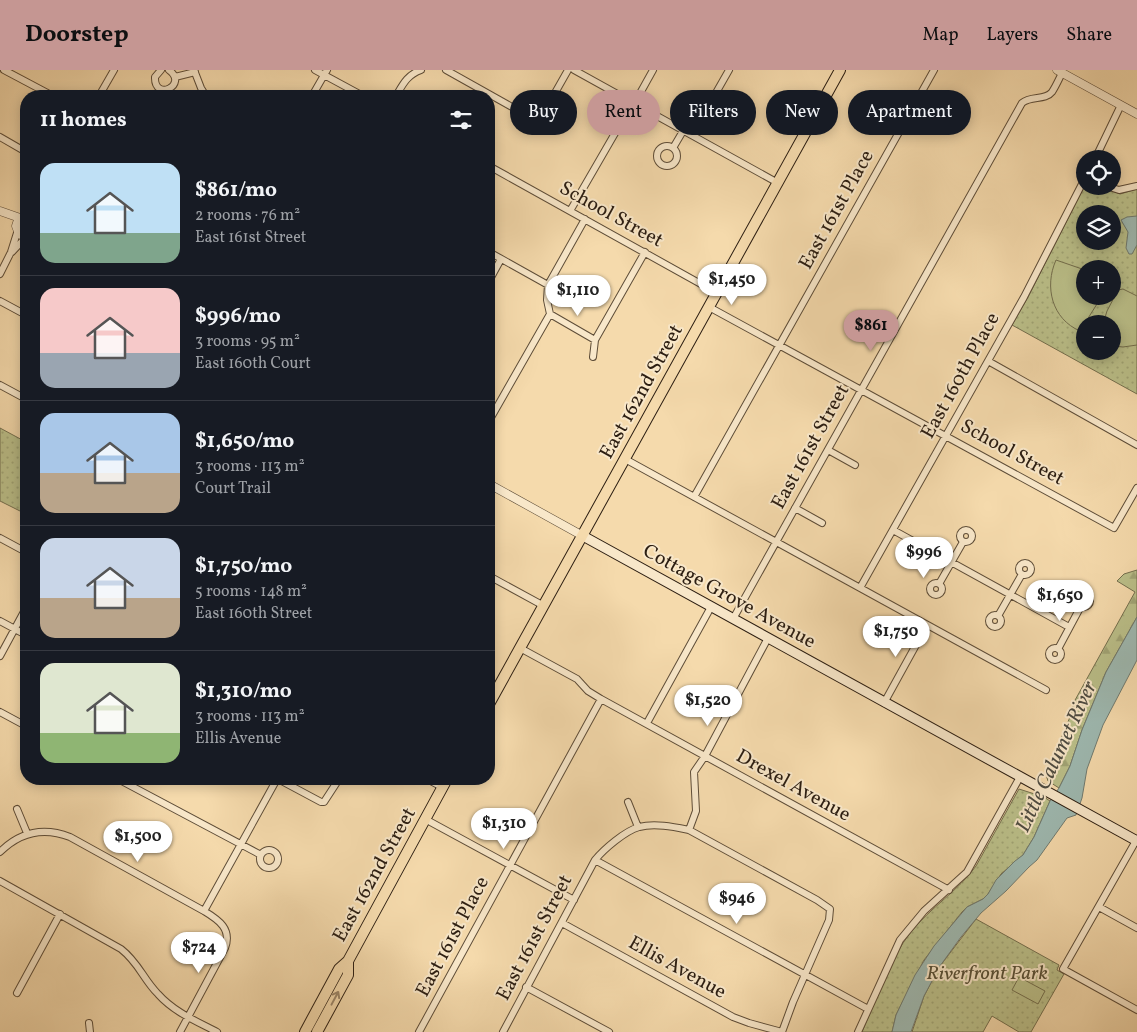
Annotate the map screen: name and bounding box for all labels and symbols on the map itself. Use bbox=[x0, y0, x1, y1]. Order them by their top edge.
street label: East 161st Place bbox=[793, 145, 881, 275]
street label: School Street bbox=[554, 175, 668, 255]
pin: $1,450 bbox=[691, 264, 773, 306]
pin: $1,110 bbox=[537, 274, 619, 317]
street label: East 160th Place bbox=[915, 308, 1007, 444]
pin: $861 bbox=[841, 310, 901, 352]
street label: East 162nd Street bbox=[593, 320, 691, 464]
street label: East 161st Street bbox=[765, 379, 857, 515]
street label: School Street bbox=[955, 413, 1069, 493]
pin: $996 bbox=[894, 536, 954, 579]
street label: Cottage Grove Avenue bbox=[637, 538, 821, 656]
pin: $1,650 bbox=[1019, 580, 1101, 622]
pin: $1,750 bbox=[855, 616, 937, 658]
water label: Little Calumet River bbox=[1009, 676, 1105, 837]
pin: $1,520 bbox=[667, 684, 749, 727]
street label: Drexel Avenue bbox=[731, 743, 855, 829]
street label: East 162nd Street bbox=[326, 803, 424, 947]
pin: $1,310 bbox=[463, 808, 545, 850]
pin: $1,500 bbox=[97, 820, 179, 863]
street label: East 161st Street bbox=[490, 870, 580, 1006]
street label: East 161st Place bbox=[409, 872, 497, 1002]
pin: $946 bbox=[707, 882, 767, 925]
street label: Ellis Avenue bbox=[623, 930, 731, 1006]
pin: $724 bbox=[169, 932, 229, 974]
park label: Riverfront Park bbox=[926, 960, 1048, 988]
one-way arrow bbox=[331, 991, 340, 1006]

